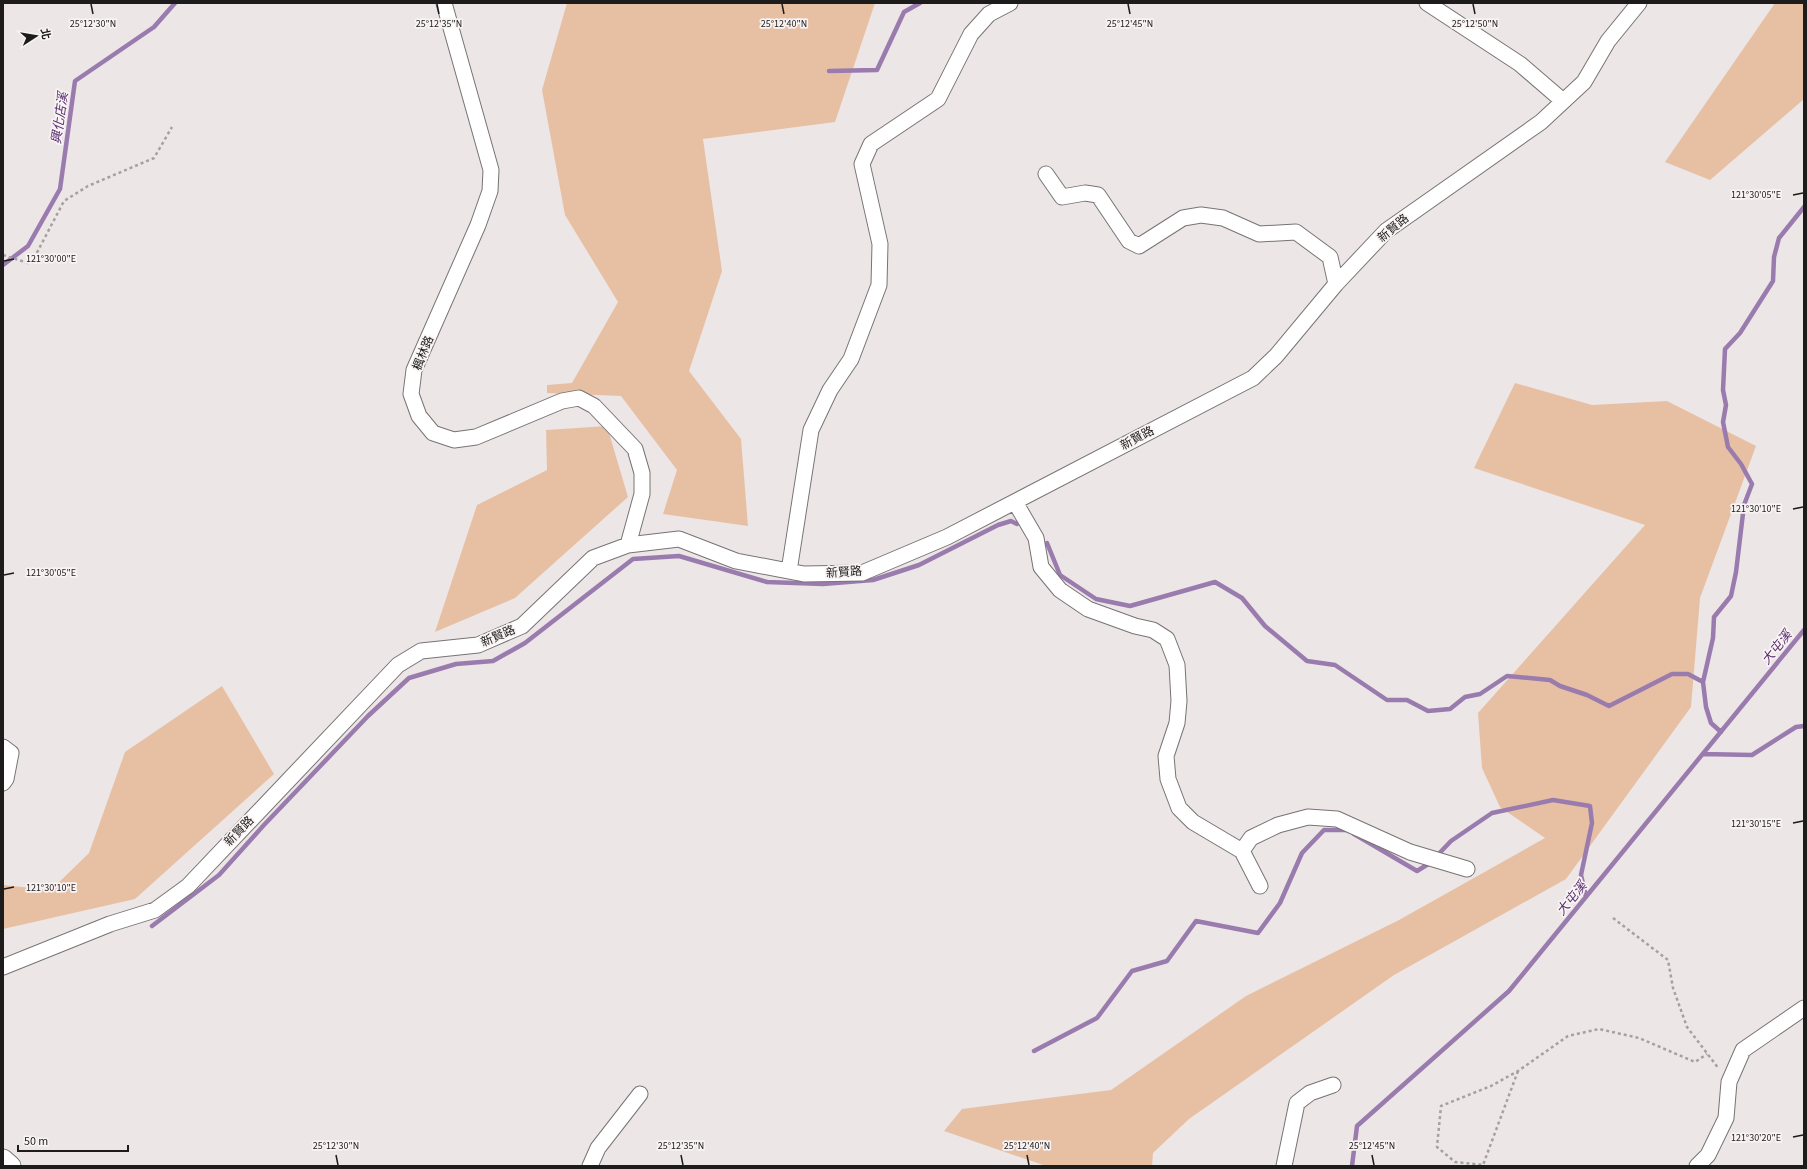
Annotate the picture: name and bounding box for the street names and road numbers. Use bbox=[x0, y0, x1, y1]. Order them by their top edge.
street label: 新賢路 bbox=[1374, 210, 1413, 246]
street label: 楓林路 bbox=[409, 333, 438, 373]
street label: 新賢路 bbox=[1117, 422, 1157, 454]
street label: 新賢路 bbox=[825, 563, 863, 582]
street label: 新賢路 bbox=[478, 622, 518, 651]
street label: 新賢路 bbox=[221, 812, 258, 850]

